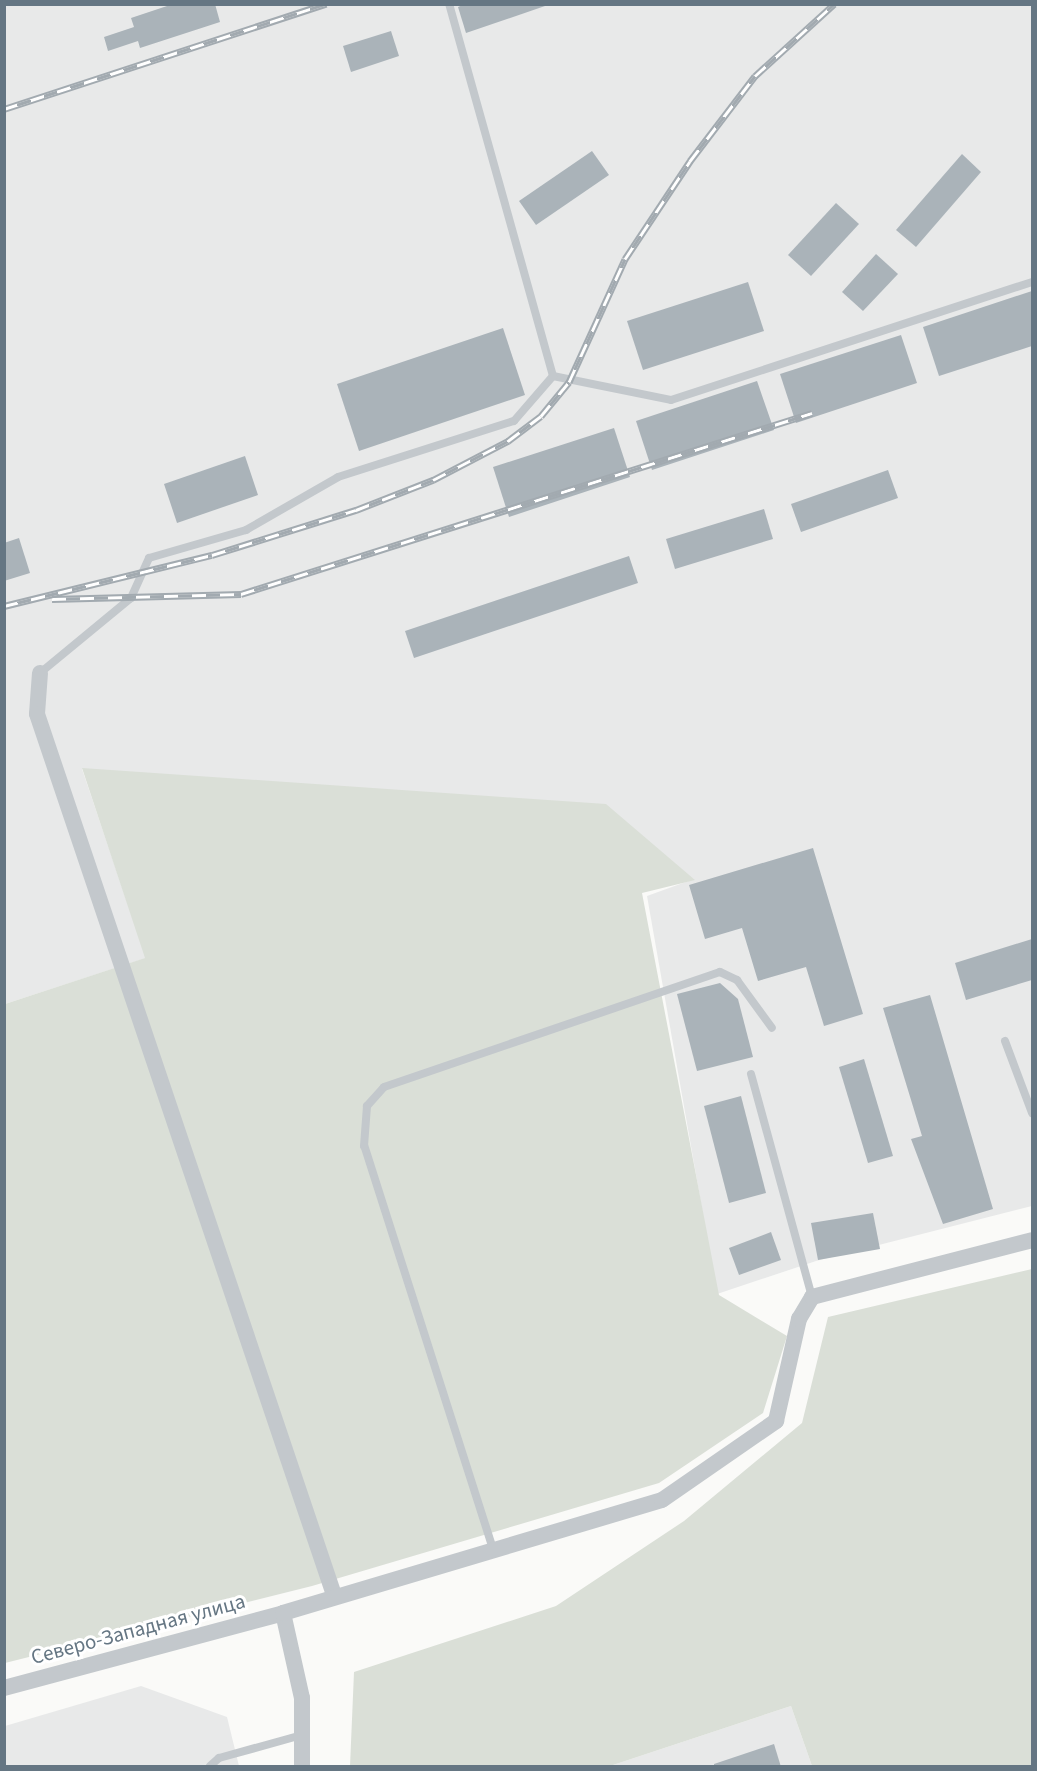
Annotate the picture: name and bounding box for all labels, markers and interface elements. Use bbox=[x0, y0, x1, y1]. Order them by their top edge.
street label: Северо-Западная улица bbox=[28, 1588, 248, 1670]

